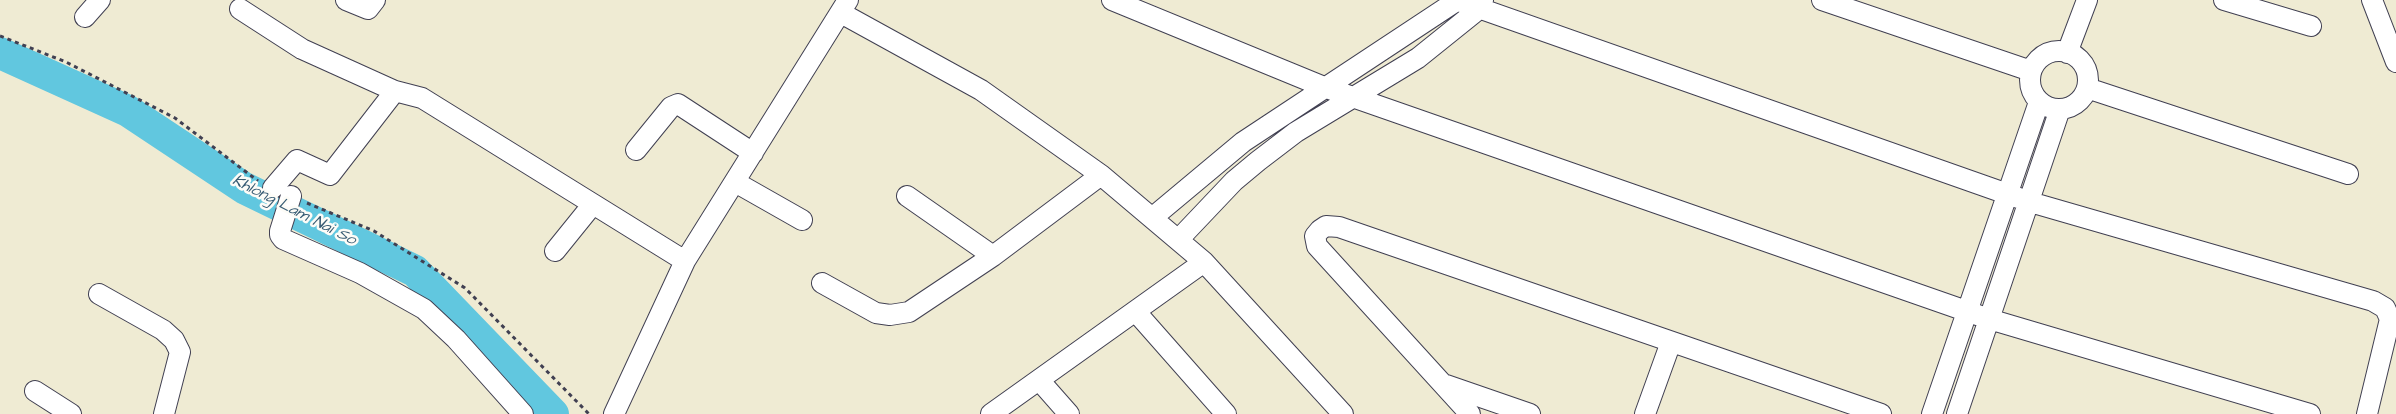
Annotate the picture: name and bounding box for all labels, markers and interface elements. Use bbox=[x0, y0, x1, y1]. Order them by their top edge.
water label: Khlong Lam Nai So bbox=[229, 172, 359, 250]

